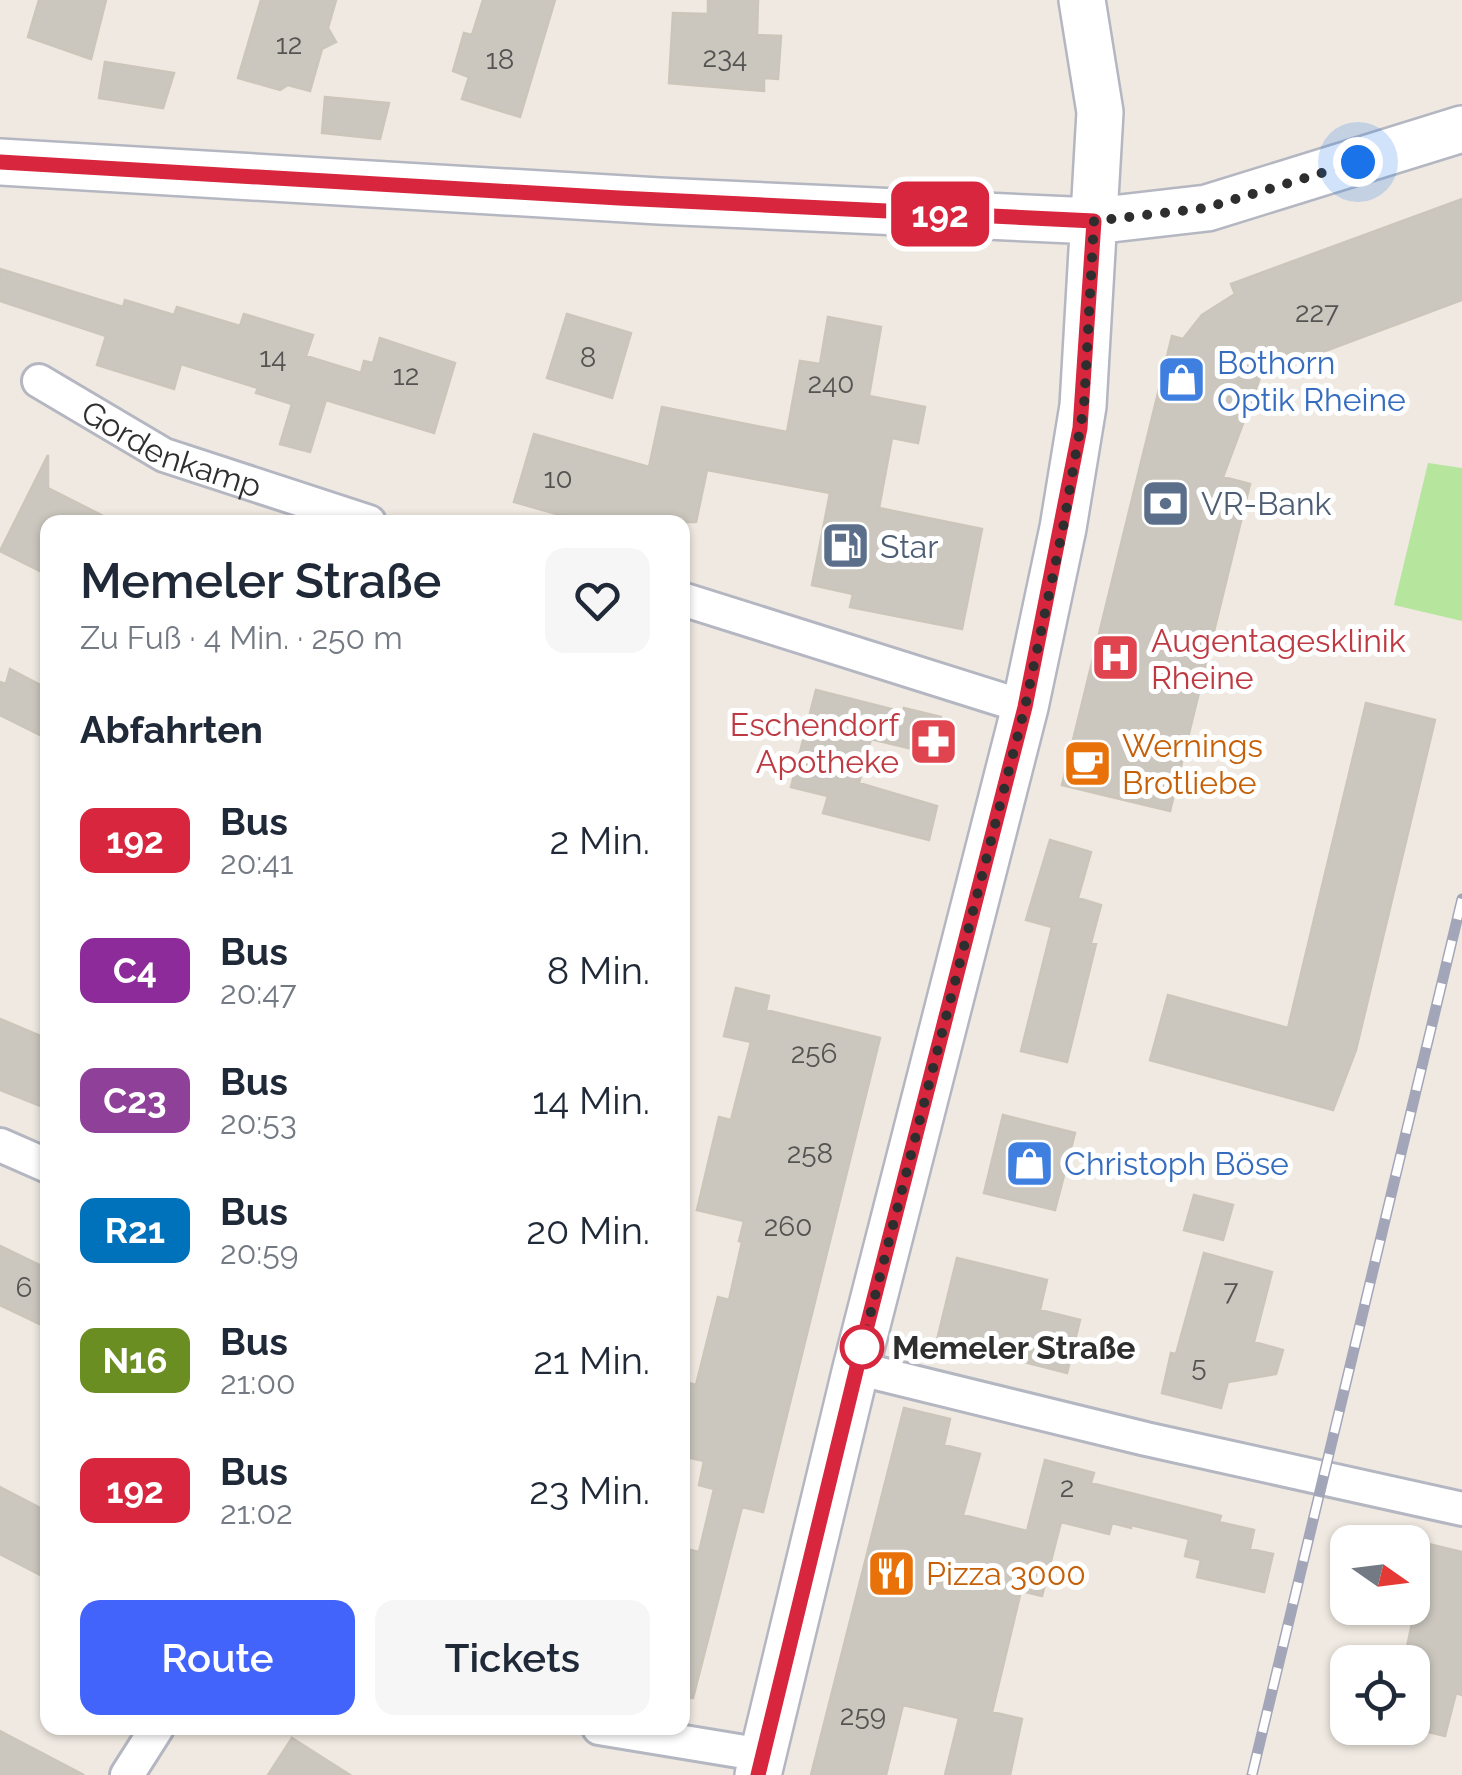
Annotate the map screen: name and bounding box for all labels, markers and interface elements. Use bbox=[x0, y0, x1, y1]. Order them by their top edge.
house number: 12 bbox=[276, 28, 302, 61]
house number: 234 bbox=[703, 41, 747, 74]
house number: 18 bbox=[486, 43, 514, 76]
your location bbox=[1333, 137, 1383, 187]
line badge: 192 bbox=[882, 182, 998, 246]
text: 192 bbox=[911, 194, 969, 235]
house number: 227 bbox=[1295, 296, 1339, 329]
house number: 14 bbox=[259, 341, 287, 374]
house number: 8 bbox=[580, 341, 596, 374]
place label: Bothorn Optik Rheine bbox=[1217, 344, 1406, 418]
shop icon: Bothorn Optik Rheine bbox=[1156, 354, 1208, 406]
house number: 12 bbox=[393, 359, 419, 392]
house number: 240 bbox=[807, 367, 855, 400]
street label: Gordenkamp bbox=[75, 392, 266, 504]
house number: 10 bbox=[543, 462, 573, 495]
bank icon: VR-Bank bbox=[1140, 477, 1192, 529]
place label: VR-Bank bbox=[1201, 485, 1332, 522]
fuel station icon: Star bbox=[819, 520, 871, 572]
place label: Star bbox=[880, 528, 939, 565]
button: heart bbox=[545, 548, 650, 653]
text: Memeler Straße bbox=[80, 553, 441, 609]
text: Zu Fuß · 4 Min. · 250 m bbox=[80, 619, 403, 656]
place label: Augentagesklinik Rheine bbox=[1151, 622, 1406, 696]
hospital icon: Augentagesklinik Rheine bbox=[1090, 632, 1142, 684]
place label: Eschendorf Apotheke bbox=[730, 706, 900, 780]
text: Abfahrten bbox=[80, 707, 263, 752]
pharmacy icon: Eschendorf Apotheke bbox=[908, 716, 960, 768]
place label: Wernings Brotliebe bbox=[1122, 727, 1263, 801]
cafe icon: Wernings Brotliebe bbox=[1061, 737, 1113, 789]
text: Bus bbox=[220, 799, 288, 844]
text: 2 Min. bbox=[550, 818, 650, 863]
text: 192 bbox=[106, 820, 164, 861]
text: 20:41 bbox=[220, 844, 293, 881]
text: Bus bbox=[220, 929, 288, 974]
text: 8 Min. bbox=[547, 948, 650, 993]
text: C4 bbox=[113, 950, 157, 991]
text: 20:47 bbox=[220, 974, 297, 1011]
house number: 256 bbox=[791, 1037, 837, 1070]
text: Bus bbox=[220, 1059, 288, 1104]
text: 14 Min. bbox=[532, 1078, 650, 1123]
text: C23 bbox=[103, 1080, 167, 1121]
text: 20:53 bbox=[220, 1104, 297, 1141]
house number: 258 bbox=[787, 1137, 833, 1170]
shop icon: Christoph Böse bbox=[1003, 1137, 1055, 1189]
place label: Christoph Böse bbox=[1064, 1145, 1289, 1182]
text: Bus bbox=[220, 1189, 288, 1234]
text: 20 Min. bbox=[526, 1208, 650, 1253]
text: R21 bbox=[105, 1210, 165, 1251]
house number: 260 bbox=[764, 1210, 812, 1243]
text: 20:59 bbox=[220, 1234, 298, 1271]
house number: 6 bbox=[16, 1271, 32, 1304]
house number: 7 bbox=[1224, 1274, 1239, 1307]
text: Bus bbox=[220, 1319, 288, 1364]
marker: Memeler Straße bbox=[841, 1326, 883, 1368]
place label: Memeler Straße bbox=[892, 1329, 1135, 1366]
text: 21 Min. bbox=[533, 1338, 650, 1383]
text: N16 bbox=[102, 1340, 168, 1381]
house number: 5 bbox=[1191, 1350, 1207, 1383]
text: 21:00 bbox=[220, 1364, 296, 1401]
text: Bus bbox=[220, 1449, 288, 1494]
text: 23 Min. bbox=[529, 1468, 650, 1513]
text: 192 bbox=[106, 1470, 164, 1511]
house number: 2 bbox=[1060, 1471, 1074, 1504]
text: 21:02 bbox=[220, 1494, 293, 1531]
north arrow bbox=[1330, 1525, 1430, 1625]
map controls bbox=[1330, 1525, 1430, 1745]
restaurant icon: Pizza 3000 bbox=[865, 1547, 917, 1599]
place label: Pizza 3000 bbox=[926, 1555, 1086, 1592]
button: Route bbox=[80, 1600, 355, 1715]
button: Tickets bbox=[375, 1600, 650, 1715]
button: locate bbox=[1330, 1645, 1430, 1745]
house number: 259 bbox=[840, 1699, 886, 1732]

